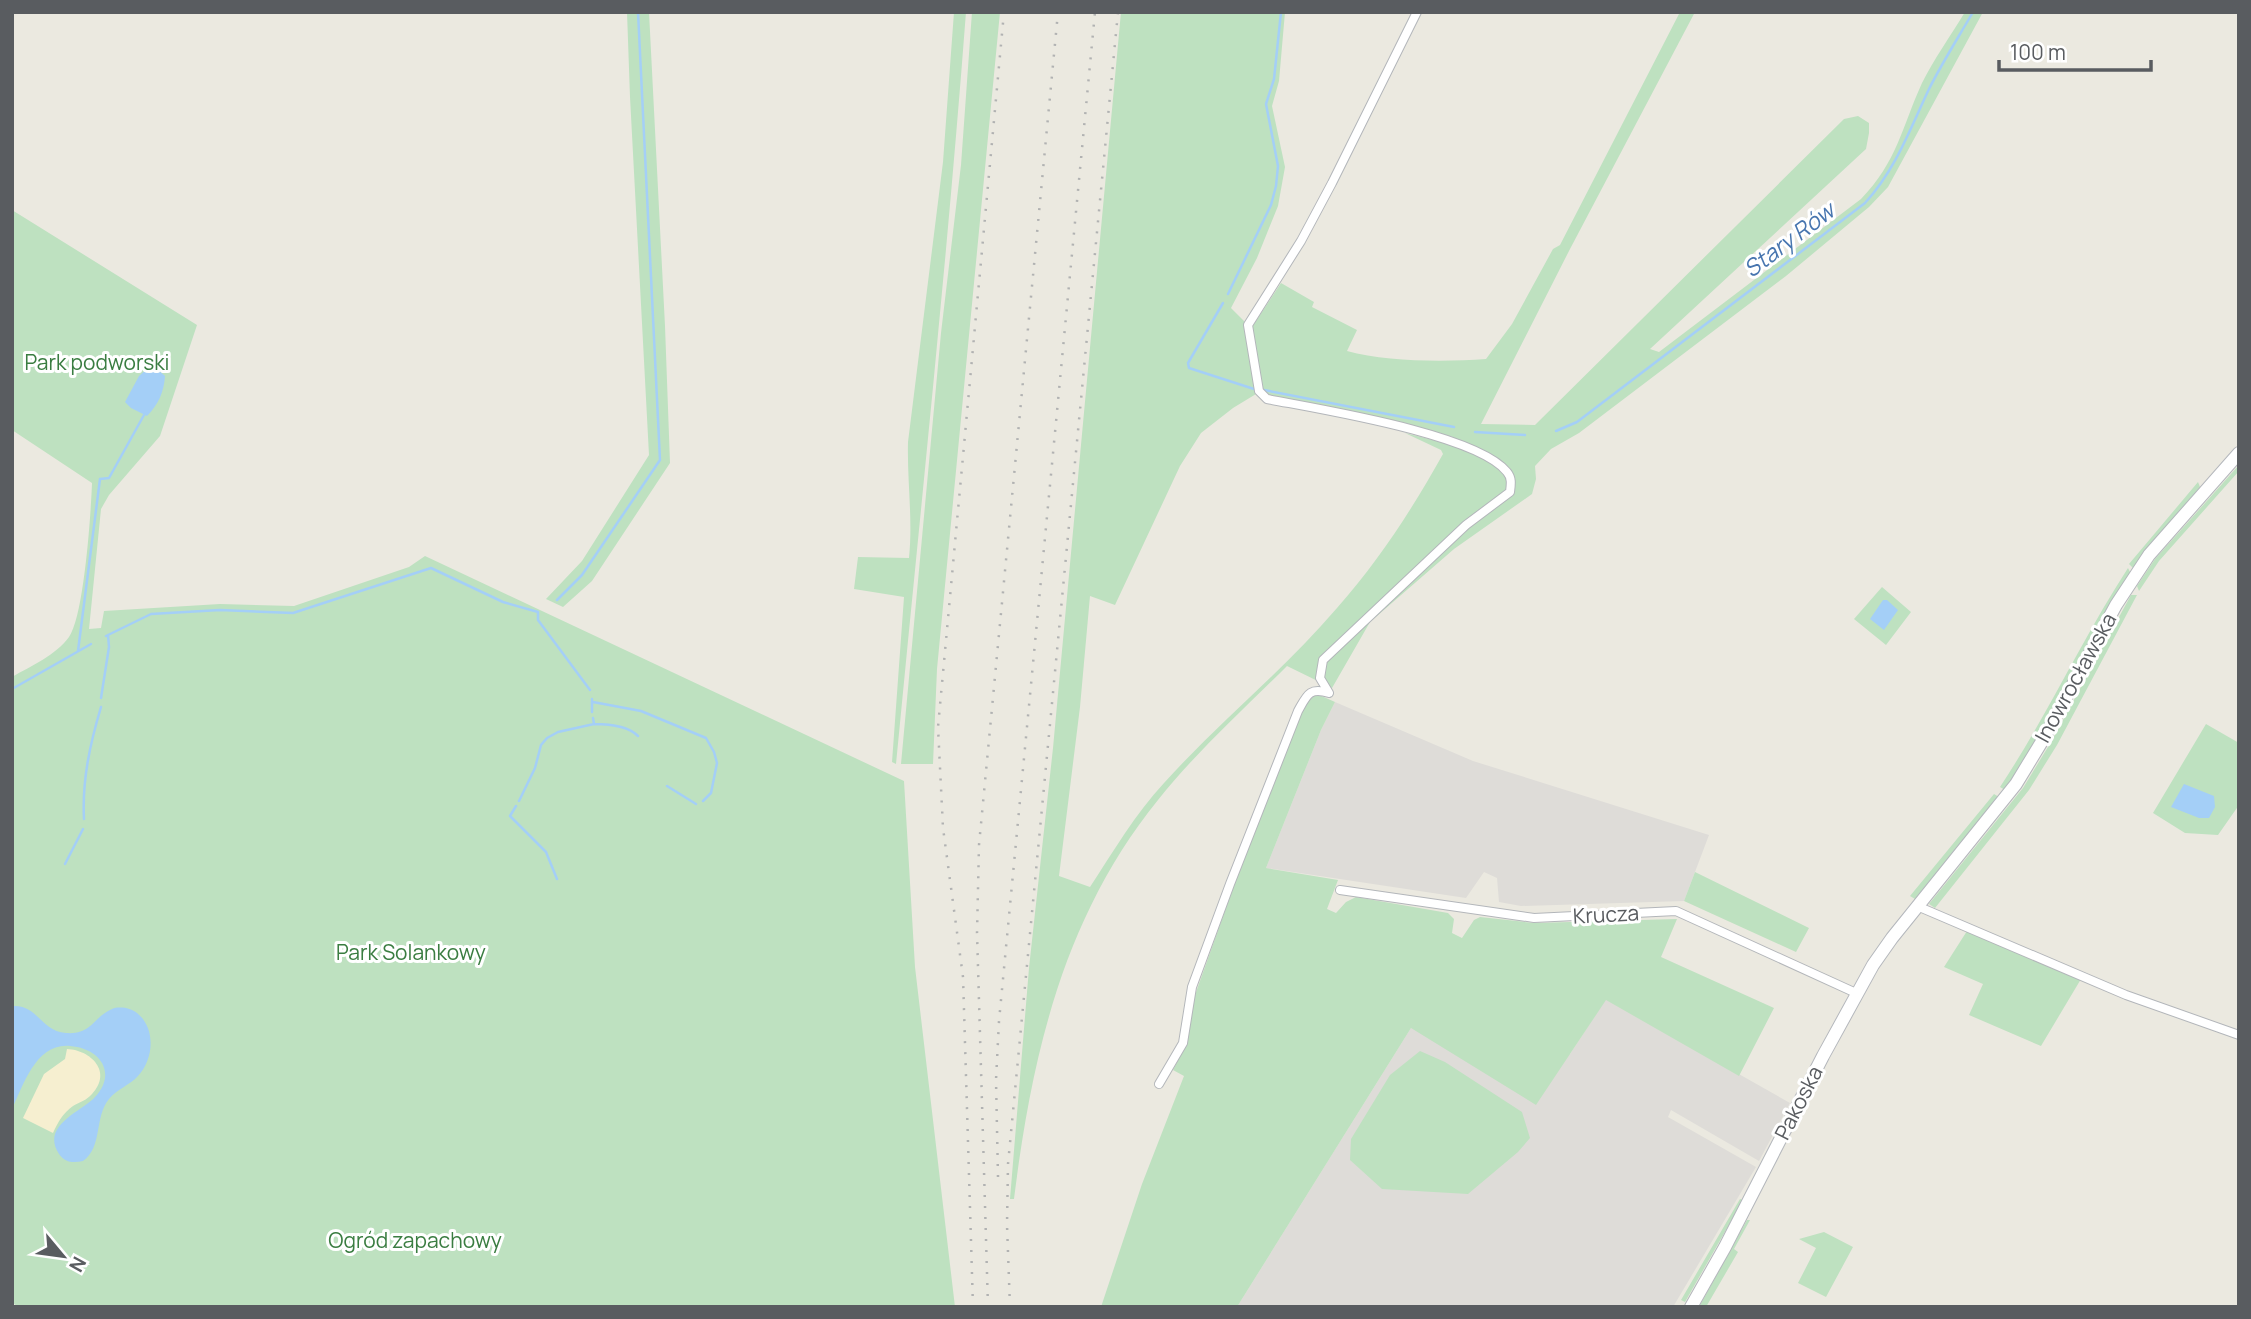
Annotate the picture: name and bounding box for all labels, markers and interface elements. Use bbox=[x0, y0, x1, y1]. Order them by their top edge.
scale bar bbox=[1999, 28, 2151, 72]
text: 100 m bbox=[2010, 38, 2066, 66]
water label: Stary Rów bbox=[1736, 192, 1843, 284]
park label: Park podworski bbox=[25, 348, 169, 376]
street label: Inowrocławska bbox=[2028, 608, 2122, 747]
street label: Krucza bbox=[1572, 898, 1640, 930]
park label: Park Solankowy bbox=[336, 938, 486, 966]
street label: Pakoska bbox=[1768, 1061, 1829, 1144]
north arrow bbox=[28, 1221, 98, 1291]
park label: Ogród zapachowy bbox=[328, 1226, 502, 1254]
text: N bbox=[63, 1252, 93, 1277]

